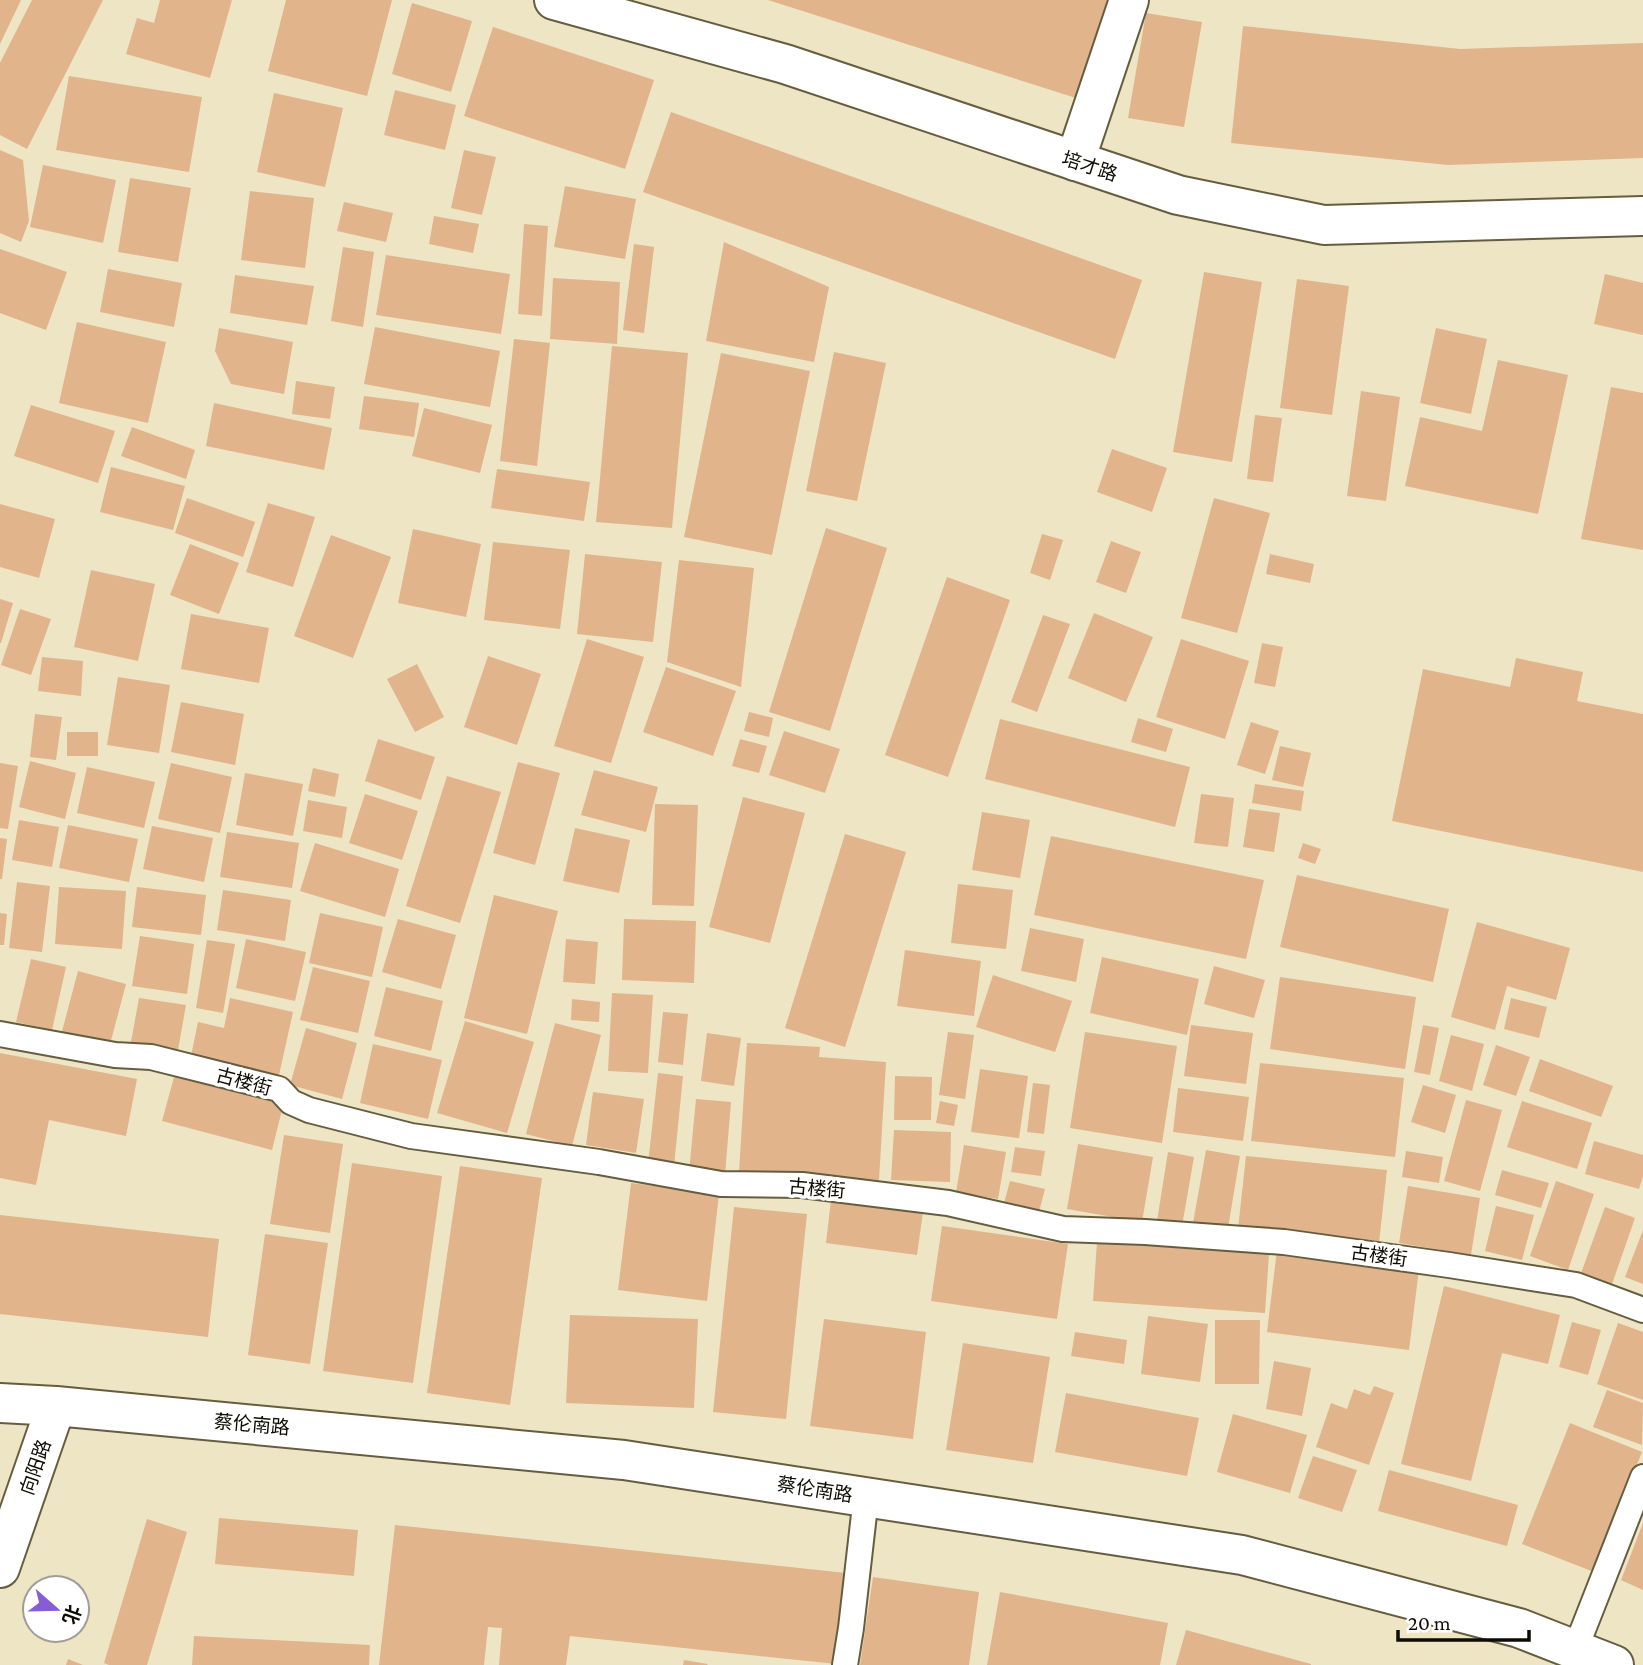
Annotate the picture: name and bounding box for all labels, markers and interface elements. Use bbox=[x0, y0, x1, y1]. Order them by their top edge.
street label: 培才路 bbox=[1059, 148, 1120, 185]
street label: 古楼街 bbox=[214, 1064, 274, 1099]
street label: 古楼街 bbox=[788, 1176, 846, 1201]
street label: 古楼街 bbox=[1349, 1241, 1409, 1270]
street label: 蔡伦南路 bbox=[213, 1411, 291, 1438]
street label: 向阳路 bbox=[16, 1437, 55, 1498]
street label: 蔡伦南路 bbox=[776, 1473, 854, 1506]
north arrow bbox=[21, 1574, 91, 1644]
scale bar bbox=[1398, 1598, 1529, 1642]
text: 北 bbox=[58, 1602, 85, 1627]
text: 20 m bbox=[1408, 1611, 1451, 1635]

